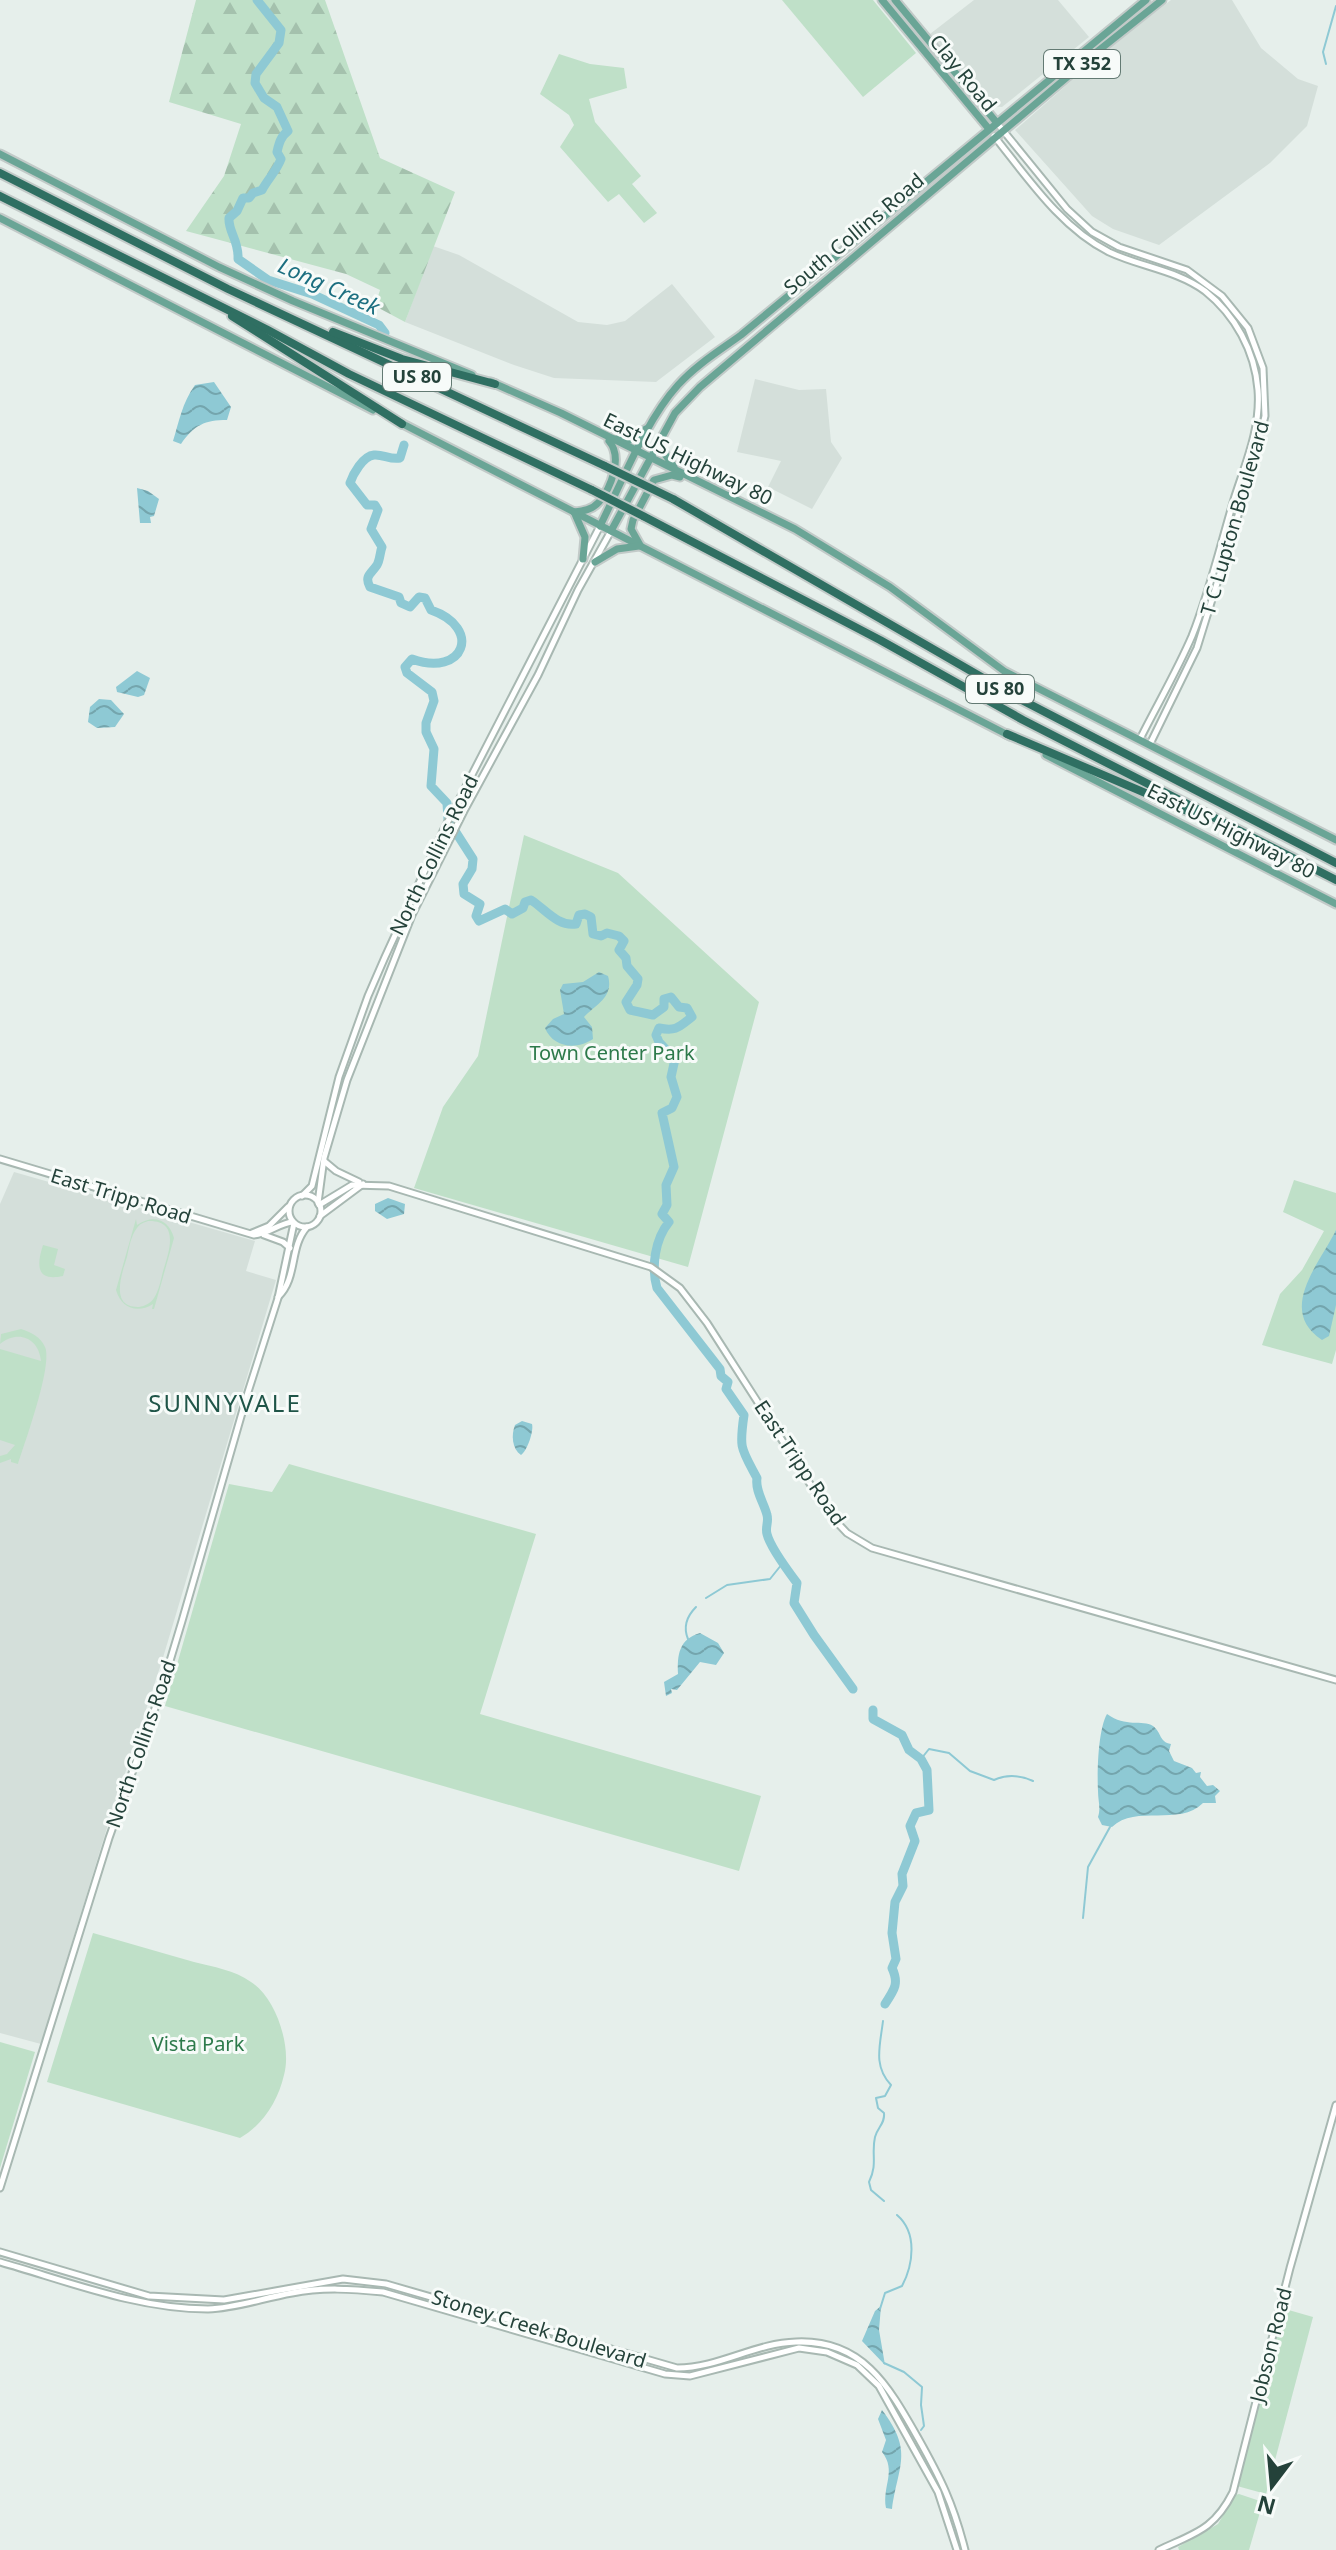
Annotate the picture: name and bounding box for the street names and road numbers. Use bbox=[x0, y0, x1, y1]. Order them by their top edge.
street label: Clay Road bbox=[924, 28, 1003, 117]
road number: TX 352 bbox=[1044, 50, 1120, 78]
street label: South Collins Road bbox=[778, 167, 930, 300]
road number: US 80 bbox=[383, 363, 451, 391]
street label: East US Highway 80 bbox=[599, 406, 777, 511]
street label: T C Lupton Boulevard bbox=[1194, 417, 1275, 618]
road number: US 80 bbox=[966, 675, 1034, 703]
street label: North Collins Road bbox=[383, 770, 484, 940]
street label: East US Highway 80 bbox=[1143, 777, 1320, 885]
street label: East Tripp Road bbox=[48, 1161, 195, 1230]
street label: East Tripp Road bbox=[748, 1395, 852, 1531]
street label: North Collins Road bbox=[99, 1656, 182, 1831]
street label: Stoney Creek Boulevard bbox=[429, 2283, 650, 2374]
street label: Jobson Road bbox=[1243, 2285, 1298, 2407]

